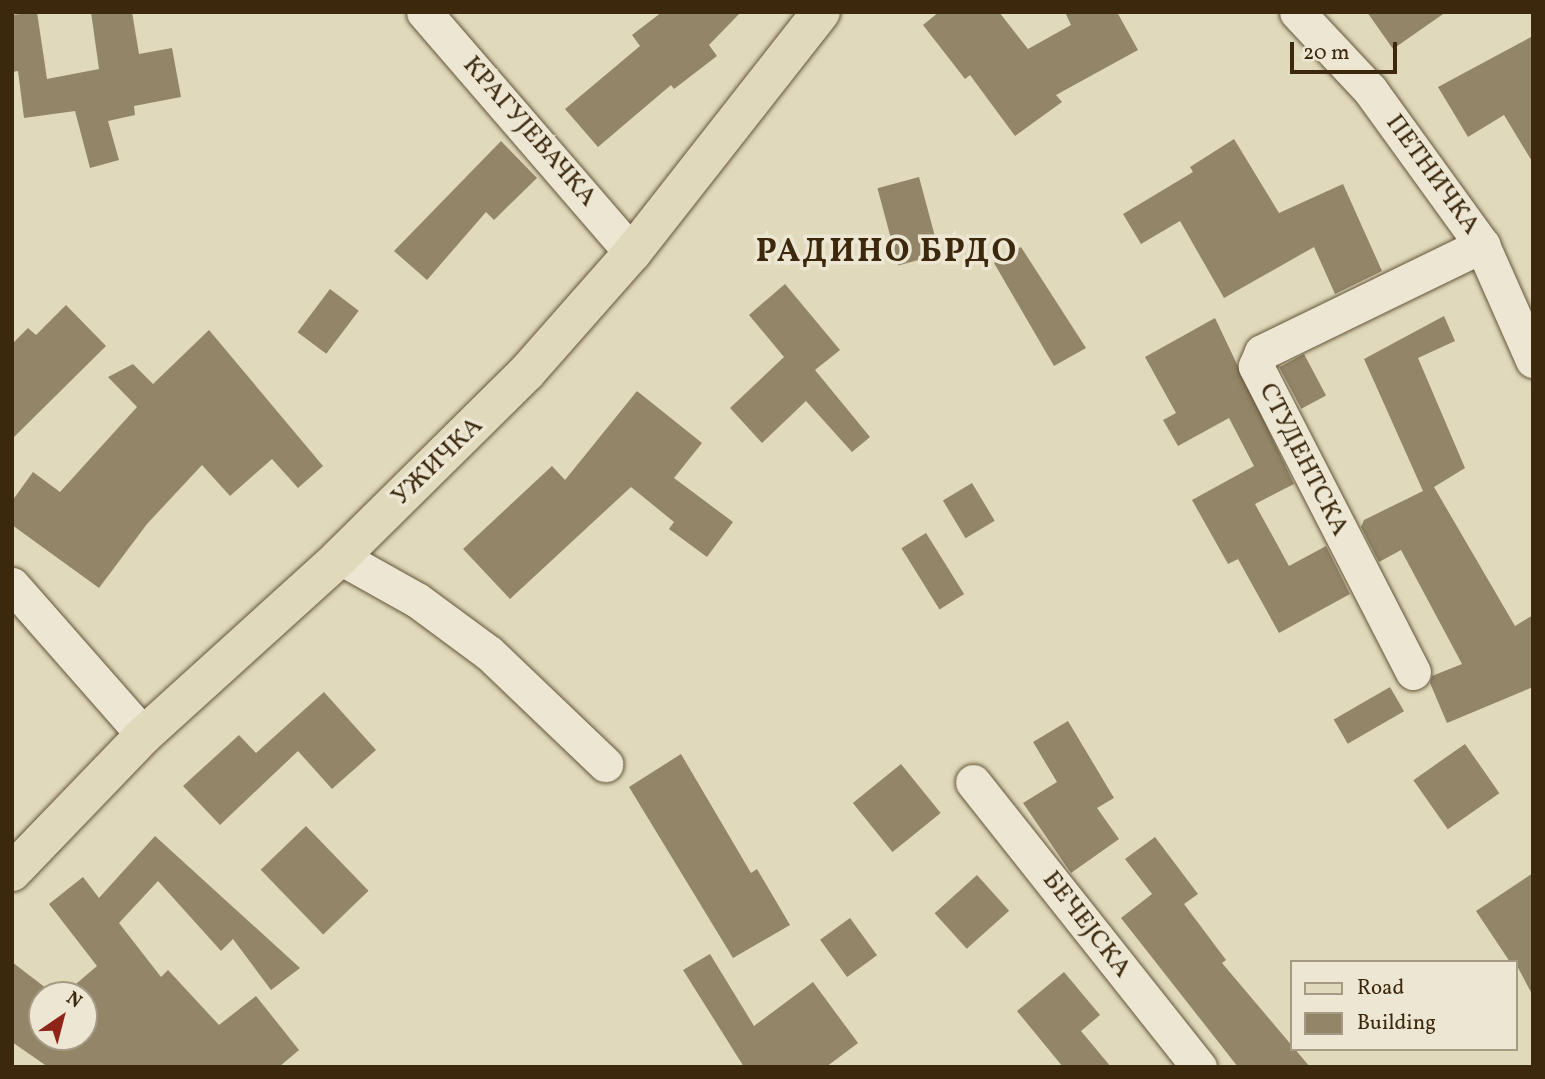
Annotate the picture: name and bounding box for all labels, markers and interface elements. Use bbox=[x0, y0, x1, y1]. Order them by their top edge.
scale bar bbox=[1293, 28, 1400, 72]
text: 20 m bbox=[1303, 39, 1349, 68]
street label: КРАГУЈЕВАЧКА bbox=[455, 50, 603, 214]
street label: ПЕТНИЧКА bbox=[1378, 109, 1486, 241]
district label: РАДИНО БРДО bbox=[757, 234, 1017, 274]
street label: СТУДЕНТСКА bbox=[1251, 378, 1355, 542]
street label: УЖИЧКА bbox=[386, 411, 490, 513]
street label: БЕЧЕЈСКА bbox=[1035, 865, 1137, 985]
legend bbox=[1290, 960, 1517, 1051]
text: Road bbox=[1357, 974, 1404, 1003]
north arrow bbox=[28, 981, 98, 1051]
text: N bbox=[61, 986, 87, 1015]
text: Building bbox=[1357, 1009, 1436, 1038]

